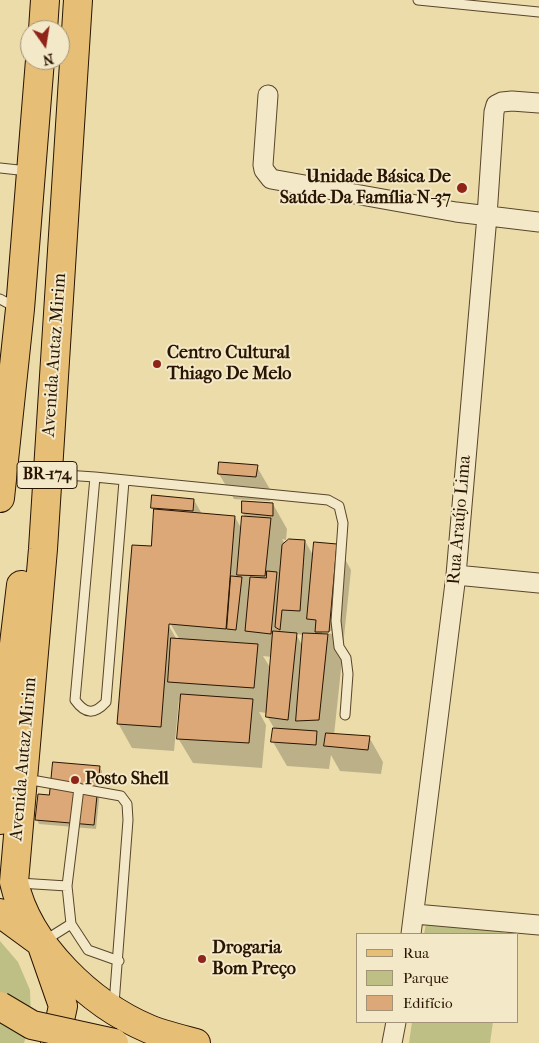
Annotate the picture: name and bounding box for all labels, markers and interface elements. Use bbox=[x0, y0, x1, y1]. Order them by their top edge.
north arrow bbox=[20, 20, 70, 70]
text: N bbox=[41, 50, 55, 69]
place label: Unidade Básica De Saúde Da Família N-37 bbox=[280, 167, 451, 210]
marker: Unidade Básica De Saúde Da Família N-37 bbox=[455, 181, 469, 195]
street label: Avenida Autaz Mirim bbox=[38, 272, 72, 438]
place label: Centro Cultural Thiago De Melo bbox=[167, 343, 291, 386]
marker: Centro Cultural Thiago De Melo bbox=[151, 358, 163, 370]
street label: Rua Araújo Lima bbox=[444, 454, 476, 586]
road number: BR-174 bbox=[17, 462, 77, 488]
street label: Avenida Autaz Mirim bbox=[6, 676, 42, 842]
place label: Posto Shell bbox=[85, 769, 169, 791]
marker: Posto Shell bbox=[69, 774, 81, 786]
legend bbox=[356, 933, 519, 1023]
place label: Drogaria Bom Preço bbox=[212, 938, 296, 981]
text: Rua bbox=[403, 944, 429, 962]
marker: Drogaria Bom Preço bbox=[196, 953, 208, 965]
text: Parque bbox=[403, 969, 449, 987]
text: Edifício bbox=[403, 994, 453, 1012]

